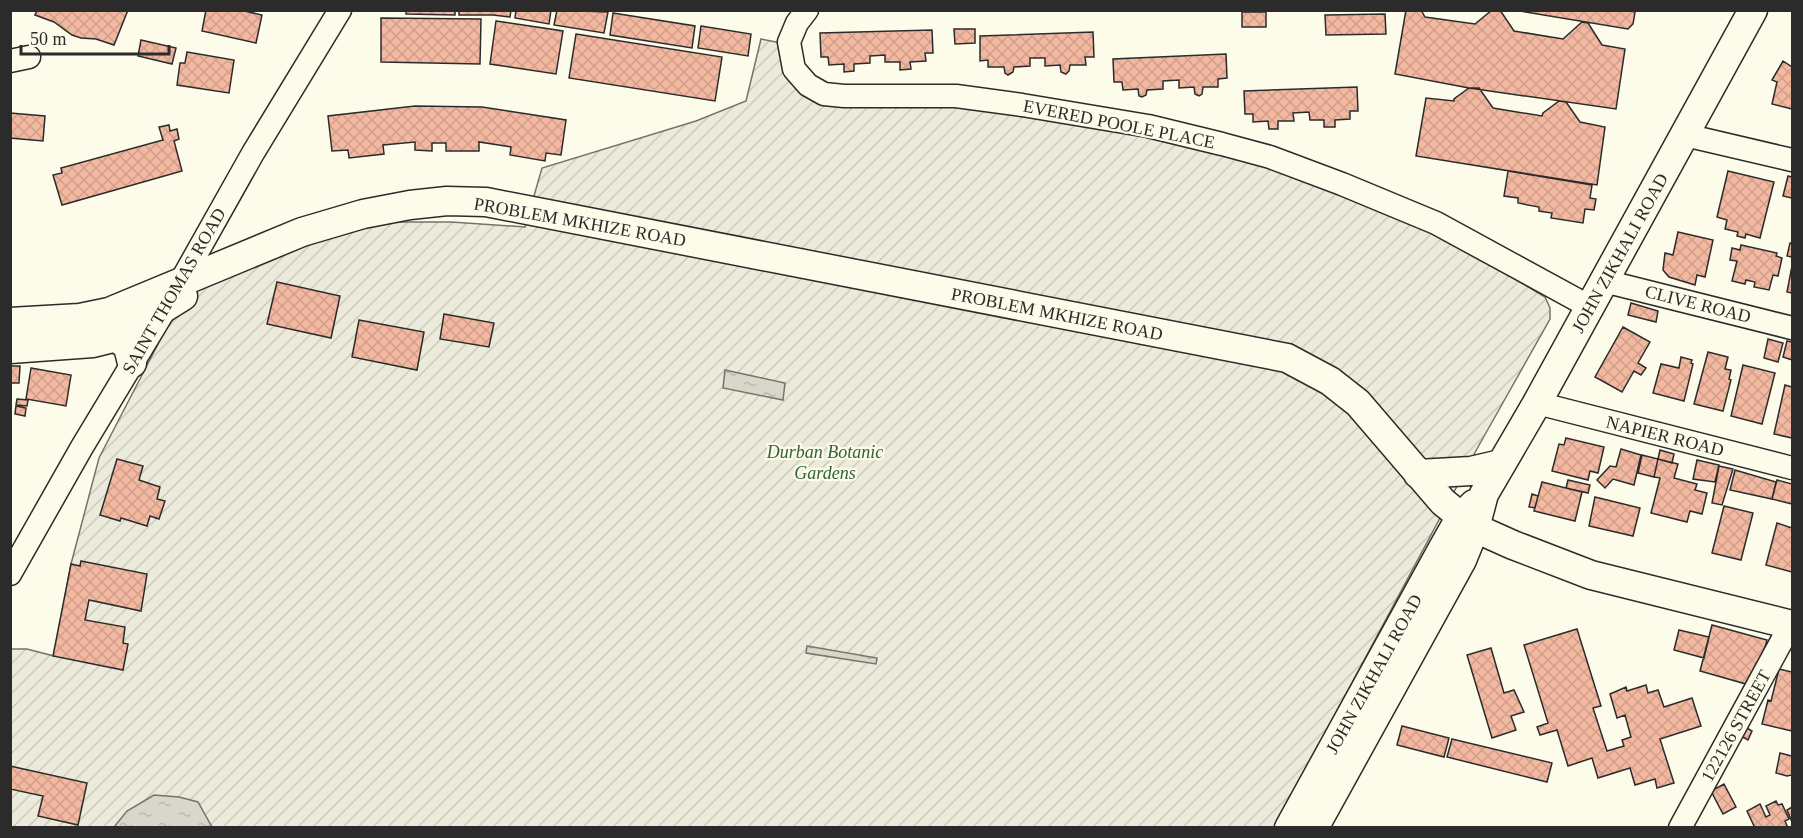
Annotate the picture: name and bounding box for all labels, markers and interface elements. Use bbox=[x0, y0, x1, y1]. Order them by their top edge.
scale bar bbox=[21, 18, 170, 56]
text: 50 m bbox=[30, 29, 67, 49]
street label: EVERED POOLE PLACE bbox=[1021, 96, 1217, 152]
street label: JOHN ZIKHALI ROAD bbox=[1568, 170, 1672, 336]
street label: PROBLEM MKHIZE ROAD bbox=[472, 193, 688, 251]
street label: SAINT THOMAS ROAD bbox=[118, 204, 230, 378]
street label: CLIVE ROAD bbox=[1643, 281, 1753, 327]
street label: PROBLEM MKHIZE ROAD bbox=[950, 284, 1164, 344]
street label: NAPIER ROAD bbox=[1604, 412, 1726, 460]
park label: Durban Botanic Gardens bbox=[766, 442, 883, 483]
street label: JOHN ZIKHALI ROAD bbox=[1322, 591, 1426, 757]
street label: 122126 STREET bbox=[1697, 667, 1775, 785]

